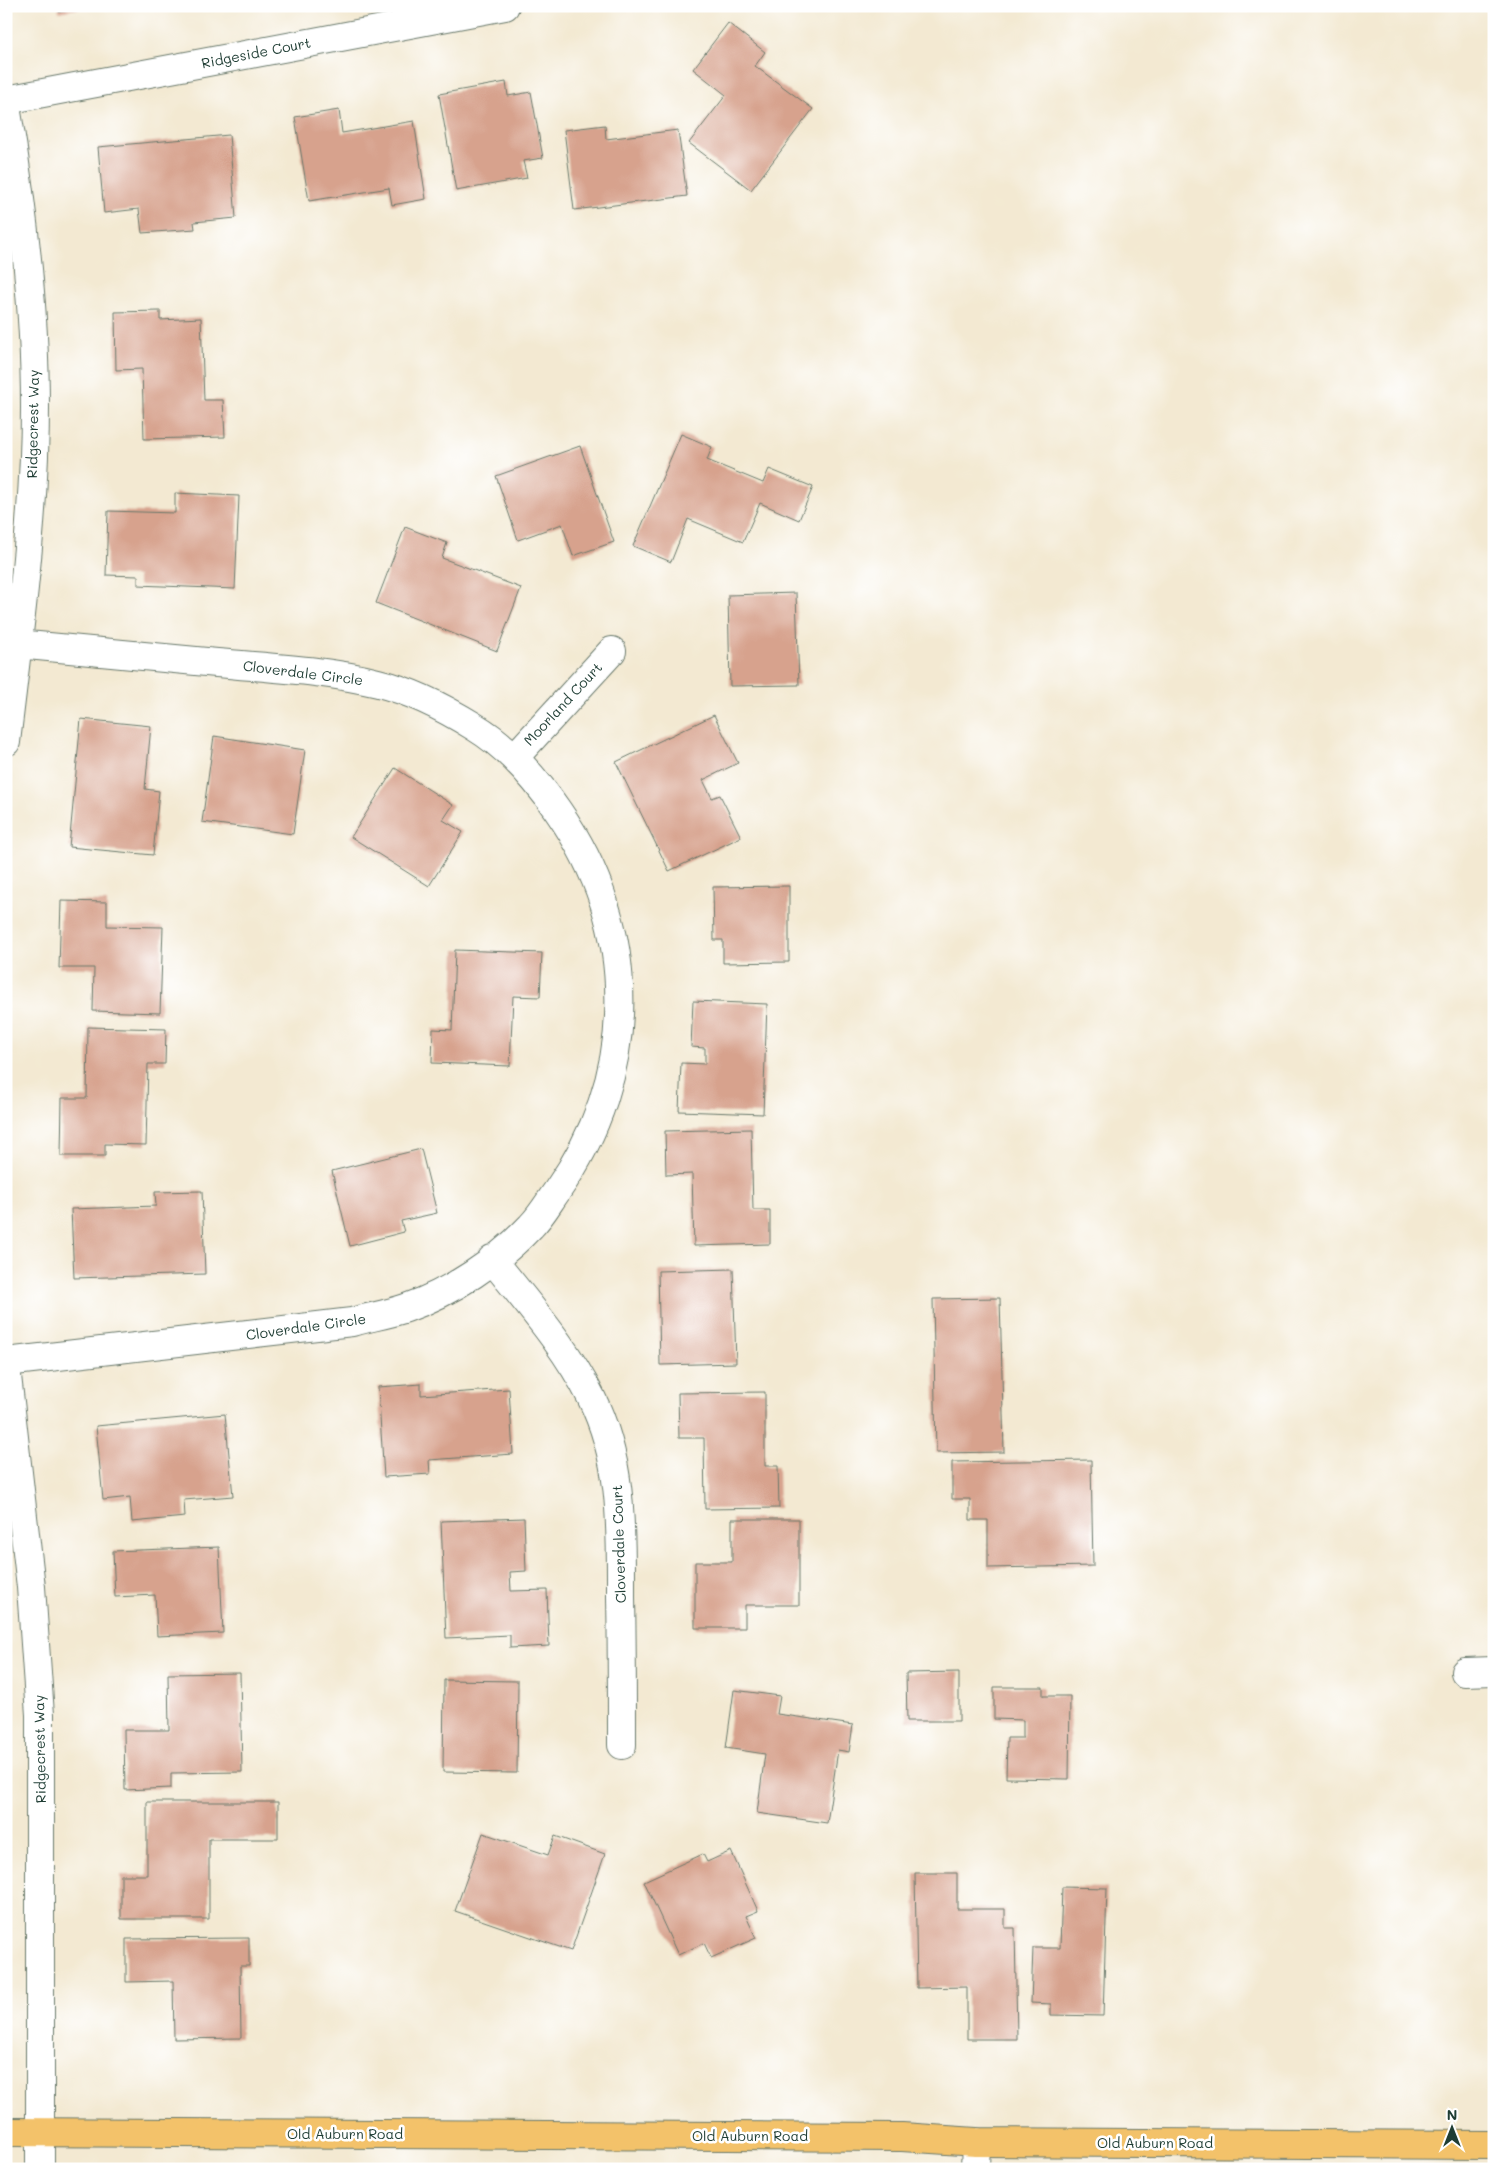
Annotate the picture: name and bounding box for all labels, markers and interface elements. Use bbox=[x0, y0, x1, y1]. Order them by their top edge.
street label: Ridgeside Court bbox=[200, 33, 312, 72]
street label: Ridgecrest Way bbox=[22, 370, 43, 478]
street label: Cloverdale Circle bbox=[242, 656, 364, 689]
street label: Moorland Court bbox=[519, 658, 606, 749]
street label: Cloverdale Circle bbox=[245, 1309, 367, 1344]
street label: Cloverdale Court bbox=[607, 1485, 630, 1603]
street label: Ridgecrest Way bbox=[29, 1695, 50, 1803]
north arrow bbox=[1428, 2102, 1478, 2152]
text: N bbox=[1447, 2105, 1457, 2124]
street label: Old Auburn Road bbox=[287, 2124, 403, 2143]
street label: Old Auburn Road bbox=[692, 2126, 808, 2145]
street label: Old Auburn Road bbox=[1097, 2133, 1213, 2152]

